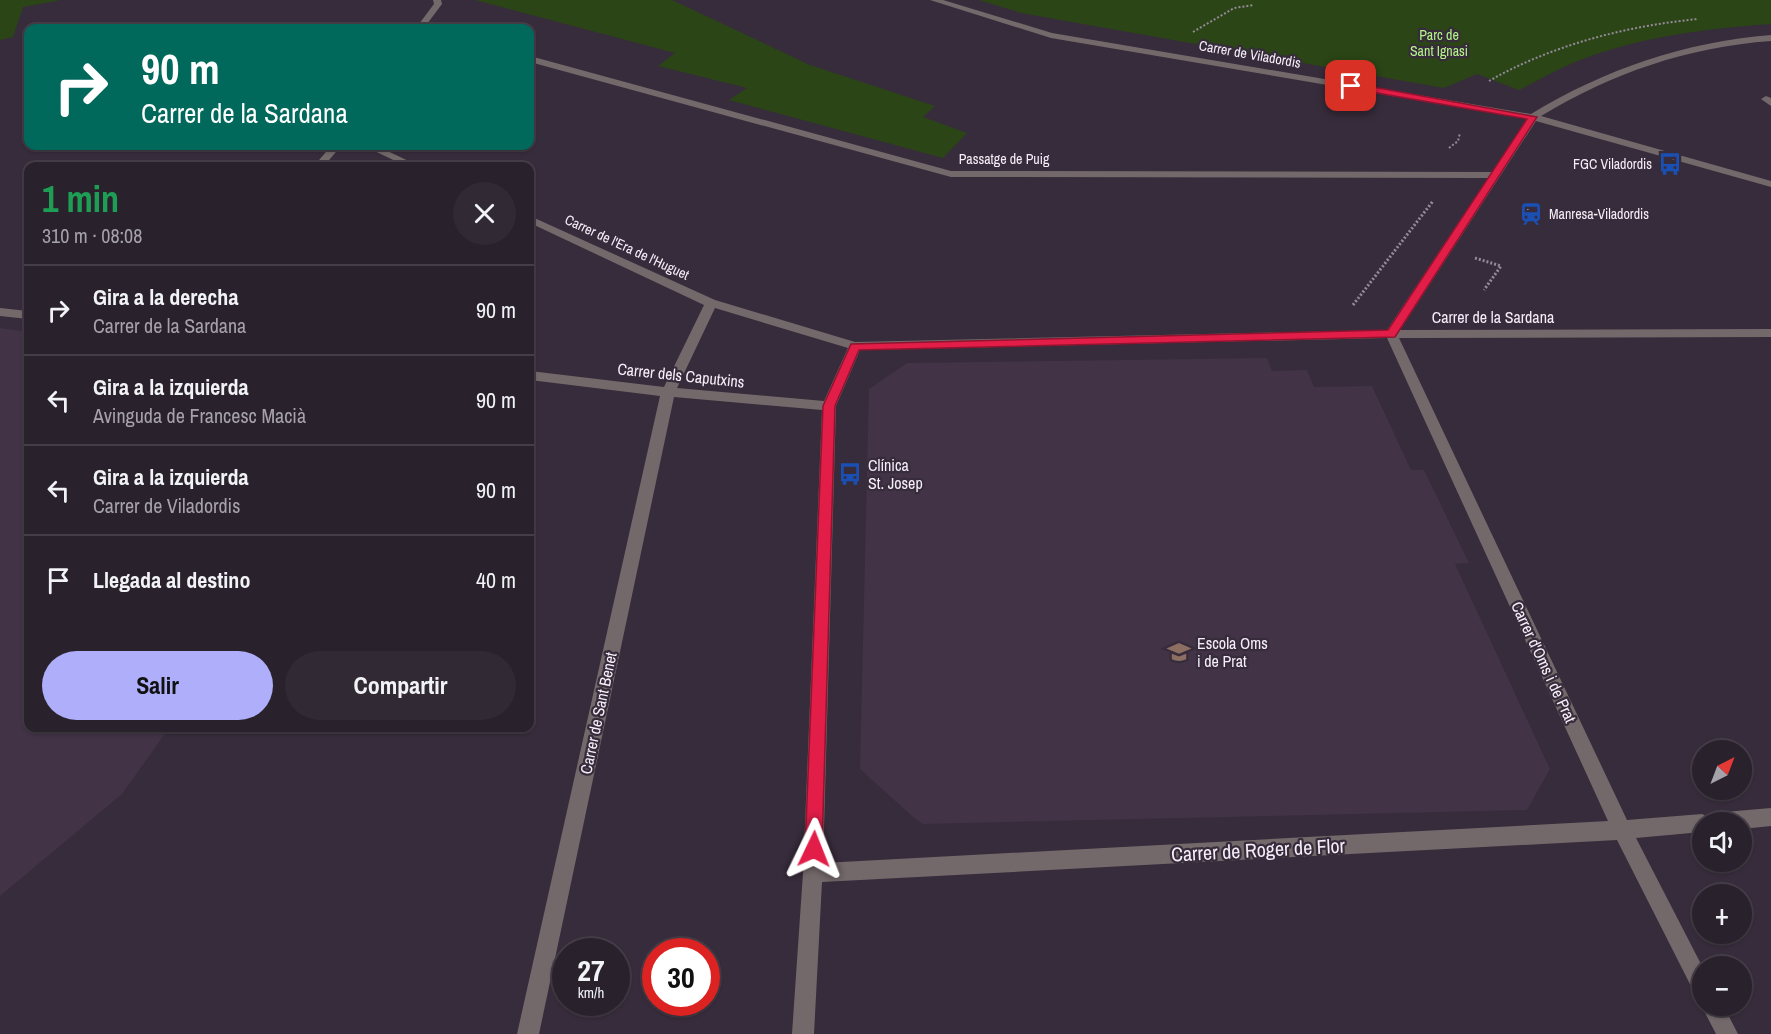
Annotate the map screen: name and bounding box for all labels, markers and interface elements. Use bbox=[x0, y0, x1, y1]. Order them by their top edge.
park label: Parc de Sant Ignasi bbox=[1410, 26, 1468, 60]
street label: Carrer de Viladordis bbox=[1198, 36, 1303, 72]
text: 90 m bbox=[141, 41, 220, 97]
icon: right bbox=[42, 48, 120, 126]
pin bbox=[1325, 60, 1376, 111]
icon: arrive bbox=[1334, 69, 1367, 102]
text: Carrer de la Sardana bbox=[141, 95, 348, 131]
street label: Passatge de Puig bbox=[959, 150, 1050, 168]
bus stop icon: FGC Viladordis bbox=[1657, 151, 1683, 177]
place label: FGC Viladordis bbox=[1573, 155, 1652, 173]
text: 1 min bbox=[42, 175, 119, 223]
button: close bbox=[453, 182, 516, 245]
station icon: Manresa-Viladordis bbox=[1518, 201, 1544, 227]
place label: Manresa-Viladordis bbox=[1549, 205, 1649, 223]
street label: Carrer de l'Era de l'Huguet bbox=[562, 210, 692, 284]
text: 310 m · 08:08 bbox=[42, 222, 142, 249]
text: Gira a la derecha bbox=[93, 282, 238, 312]
icon: right bbox=[42, 294, 75, 327]
text: 90 m bbox=[476, 295, 516, 325]
street label: Carrer de la Sardana bbox=[1432, 306, 1555, 328]
text: Carrer de la Sardana bbox=[93, 312, 246, 339]
street label: Carrer dels Caputxins bbox=[616, 357, 746, 393]
text: Gira a la izquierda bbox=[93, 372, 248, 402]
icon: left bbox=[42, 384, 75, 417]
text: 90 m bbox=[476, 385, 516, 415]
text: Avinguda de Francesc Macià bbox=[93, 402, 306, 429]
place label: Clínica St. Josep bbox=[868, 454, 923, 494]
bus stop icon: Clínica St. Josep bbox=[837, 461, 863, 487]
text: Gira a la izquierda bbox=[93, 462, 248, 492]
icon: left bbox=[42, 474, 75, 507]
text: 90 m bbox=[476, 475, 516, 505]
text: Carrer de Viladordis bbox=[93, 492, 240, 519]
icon: arrive bbox=[42, 564, 75, 597]
text: Llegada al destino bbox=[93, 565, 250, 595]
text: 40 m bbox=[476, 565, 516, 595]
street label: Carrer d'Oms i de Prat bbox=[1506, 598, 1582, 727]
place label: Escola Oms i de Prat bbox=[1197, 632, 1268, 672]
school or university icon: Escola Oms i de Prat bbox=[1166, 639, 1192, 665]
street label: Carrer de Sant Benet bbox=[574, 650, 622, 776]
button: Salir bbox=[42, 651, 273, 720]
button: Compartir bbox=[285, 651, 516, 720]
north arrow bbox=[1692, 740, 1752, 800]
map controls bbox=[1692, 740, 1752, 1016]
button: sound bbox=[1692, 812, 1752, 872]
position arrow bbox=[782, 817, 846, 881]
street label: Carrer de Roger de Flor bbox=[1170, 831, 1346, 868]
button: + bbox=[1692, 884, 1752, 944]
speed limit sign: 30 bbox=[642, 938, 720, 1016]
text: 27 bbox=[577, 950, 605, 990]
button: − bbox=[1692, 956, 1752, 1016]
text: km/h bbox=[578, 982, 604, 1003]

